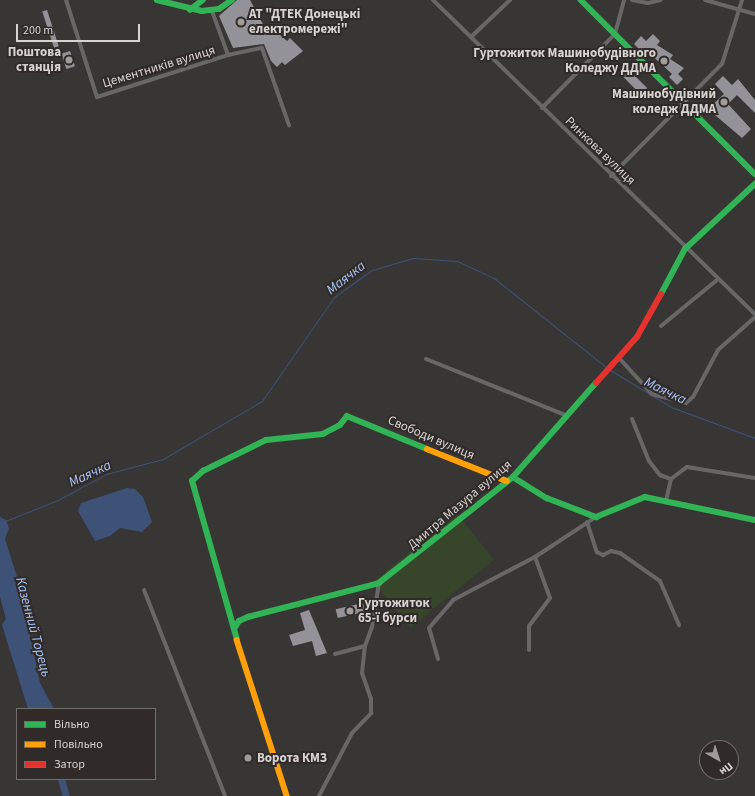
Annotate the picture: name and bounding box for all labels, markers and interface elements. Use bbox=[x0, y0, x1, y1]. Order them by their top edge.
place label: АТ "ДТЕК Донецькі електромережі" bbox=[249, 7, 360, 38]
scale bar bbox=[18, 16, 142, 42]
marker: АТ "ДТЕК Донецькі електромережі" bbox=[236, 17, 246, 27]
text: 200 m bbox=[23, 22, 53, 39]
street label: Цементників вулиця bbox=[101, 42, 217, 92]
place label: Поштова станція bbox=[8, 45, 61, 76]
place label: Гуртожиток Машинобудівного Коледжу ДДМА bbox=[473, 46, 656, 77]
marker: Поштова станція bbox=[64, 55, 74, 65]
marker: Гуртожиток Машинобудівного Коледжу ДДМА bbox=[659, 56, 669, 66]
place label: Машинобудівний коледж ДДМА bbox=[612, 87, 716, 118]
marker: Машинобудівний коледж ДДМА bbox=[719, 97, 729, 107]
street label: Ринкова вулиця bbox=[562, 114, 638, 188]
water label: Маячка bbox=[323, 258, 369, 298]
water label: Маячка bbox=[641, 374, 689, 408]
street label: Свободи вулиця bbox=[385, 413, 477, 463]
water label: Маячка bbox=[66, 457, 114, 491]
street label: Дмитра Мазура вулиця bbox=[405, 457, 515, 553]
water label: Казенний Торець bbox=[12, 575, 54, 679]
place label: Гуртожиток 65-ї бурси bbox=[358, 596, 430, 627]
marker: Гуртожиток 65-ї бурси bbox=[345, 606, 355, 616]
legend bbox=[16, 708, 156, 780]
text: Вільно bbox=[54, 716, 90, 733]
text: Повільно bbox=[54, 736, 103, 753]
north arrow bbox=[699, 740, 739, 780]
place label: Ворота КМЗ bbox=[257, 750, 327, 766]
marker: Ворота КМЗ bbox=[242, 752, 254, 764]
text: Затор bbox=[54, 756, 85, 773]
text: Пн bbox=[716, 759, 736, 779]

